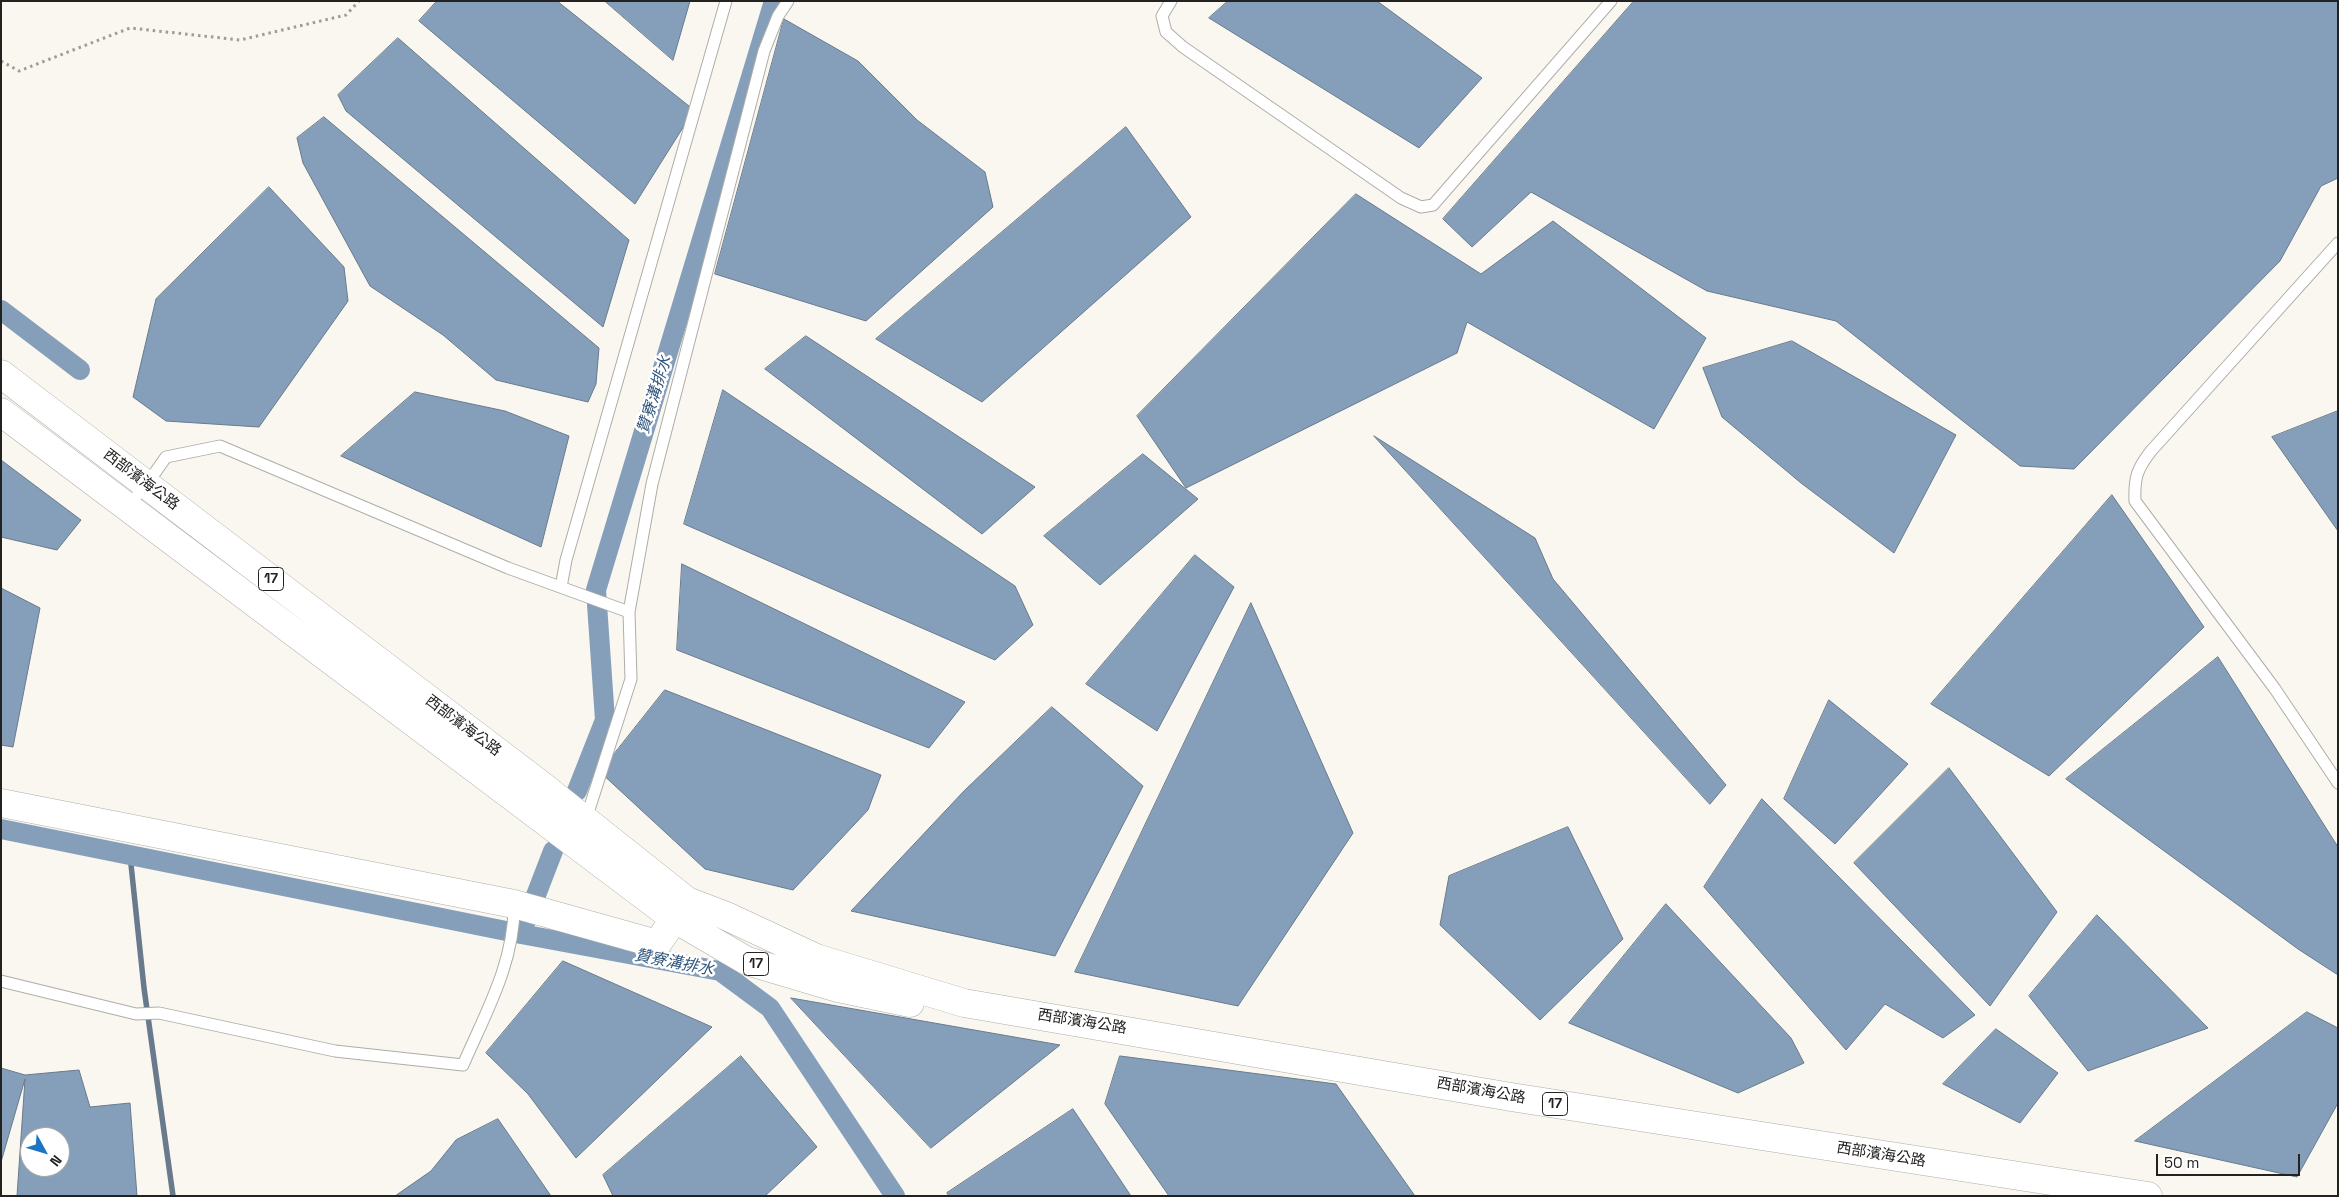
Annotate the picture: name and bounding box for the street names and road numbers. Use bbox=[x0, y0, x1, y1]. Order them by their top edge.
street label: 西部濱海公路 bbox=[100, 446, 182, 514]
road number: 17 bbox=[258, 568, 284, 590]
street label: 西部濱海公路 bbox=[422, 692, 504, 760]
road number: 17 bbox=[744, 952, 768, 976]
street label: 西部濱海公路 bbox=[1036, 1006, 1128, 1038]
street label: 西部濱海公路 bbox=[1435, 1074, 1527, 1108]
road number: 17 bbox=[1542, 1092, 1568, 1116]
street label: 西部濱海公路 bbox=[1835, 1139, 1927, 1171]

